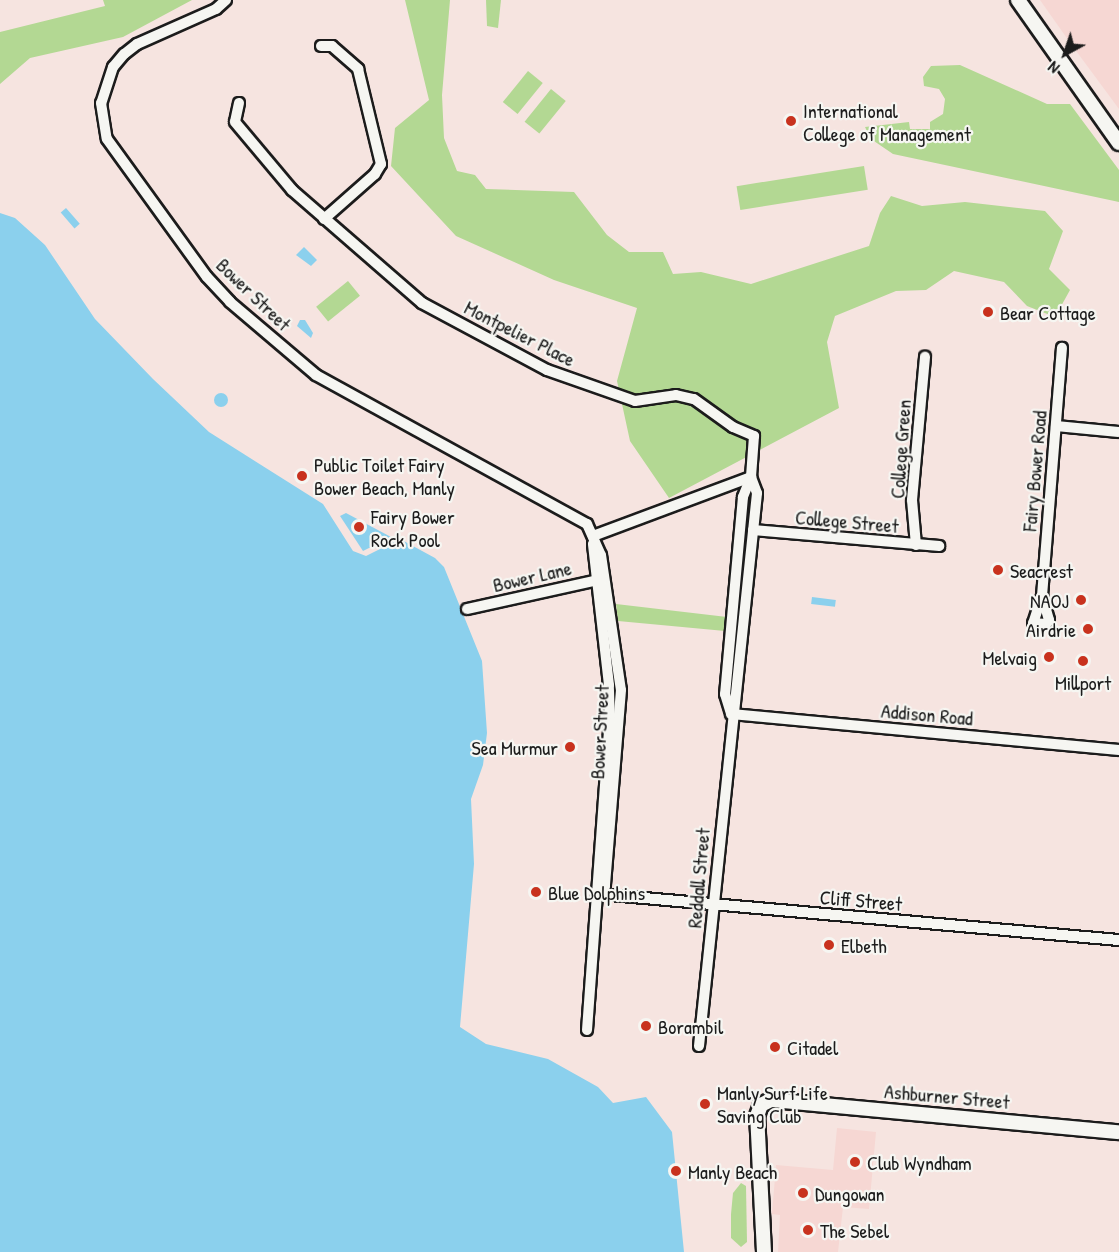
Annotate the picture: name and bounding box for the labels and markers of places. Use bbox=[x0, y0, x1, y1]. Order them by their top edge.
place label: International College of Management bbox=[803, 98, 971, 145]
marker: International College of Management bbox=[784, 114, 798, 128]
place label: Bear Cottage bbox=[1000, 300, 1096, 324]
marker: Bear Cottage bbox=[981, 305, 995, 319]
place label: Public Toilet Fairy Bower Beach, Manly bbox=[314, 452, 455, 499]
marker: Public Toilet Fairy Bower Beach, Manly bbox=[295, 469, 309, 483]
place label: Fairy Bower Rock Pool bbox=[371, 504, 455, 551]
marker: Fairy Bower Rock Pool bbox=[352, 520, 366, 534]
place label: Seacrest bbox=[1010, 558, 1073, 582]
marker: Seacrest bbox=[991, 563, 1005, 577]
place label: NAOJ bbox=[1030, 588, 1069, 612]
marker: NAOJ bbox=[1074, 593, 1088, 607]
place label: Airdrie bbox=[1026, 617, 1076, 641]
marker: Airdrie bbox=[1081, 622, 1095, 636]
place label: Melvaig bbox=[983, 645, 1037, 669]
marker: Melvaig bbox=[1042, 650, 1056, 664]
marker: Millport bbox=[1076, 654, 1090, 668]
place label: Millport bbox=[1055, 670, 1111, 694]
place label: Sea Murmur bbox=[472, 735, 558, 759]
marker: Sea Murmur bbox=[563, 740, 577, 754]
place label: Blue Dolphins bbox=[548, 880, 645, 904]
marker: Blue Dolphins bbox=[529, 885, 543, 899]
place label: Elbeth bbox=[841, 933, 887, 957]
marker: Elbeth bbox=[822, 938, 836, 952]
place label: Borambil bbox=[658, 1014, 723, 1038]
marker: Borambil bbox=[639, 1019, 653, 1033]
place label: Citadel bbox=[787, 1035, 838, 1059]
marker: Citadel bbox=[768, 1040, 782, 1054]
place label: Manly Surf Life Saving Club bbox=[717, 1080, 828, 1127]
marker: Manly Surf Life Saving Club bbox=[698, 1097, 712, 1111]
place label: Club Wyndham bbox=[867, 1150, 972, 1174]
marker: Club Wyndham bbox=[848, 1155, 862, 1169]
place label: Manly Beach bbox=[688, 1159, 777, 1183]
marker: Manly Beach bbox=[669, 1164, 683, 1178]
place label: Dungowan bbox=[815, 1181, 885, 1205]
marker: Dungowan bbox=[796, 1186, 810, 1200]
place label: The Sebel bbox=[820, 1218, 889, 1242]
marker: The Sebel bbox=[801, 1223, 815, 1237]

